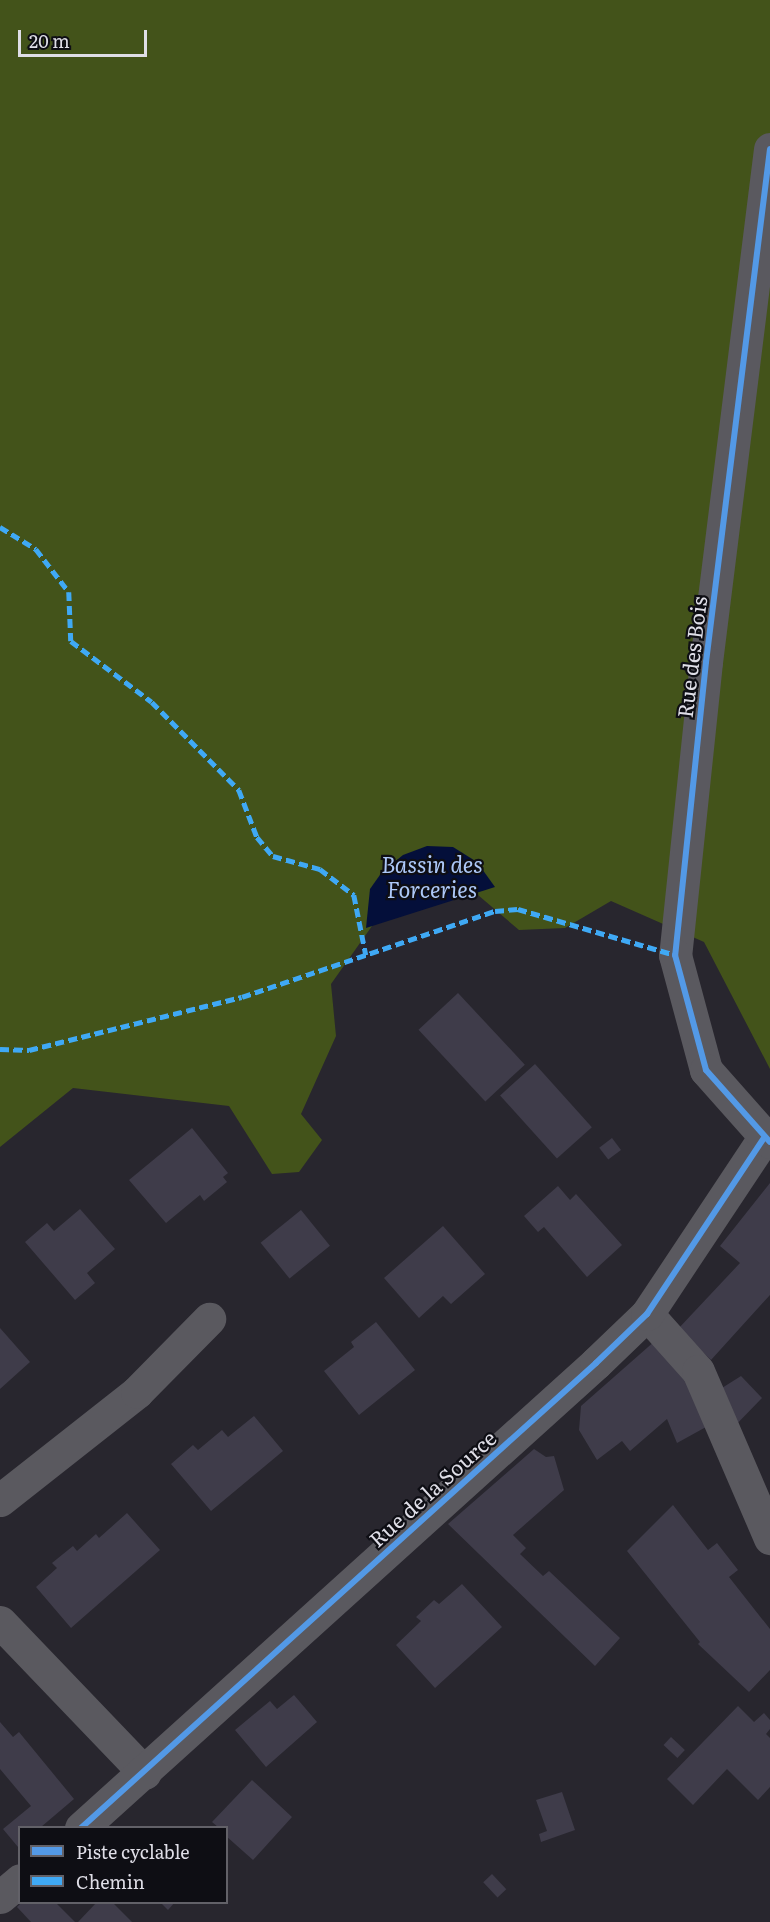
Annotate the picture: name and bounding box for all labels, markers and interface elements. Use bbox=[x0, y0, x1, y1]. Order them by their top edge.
scale bar bbox=[21, 18, 150, 56]
text: 20 m bbox=[29, 27, 70, 54]
street label: Rue des Bois bbox=[671, 595, 711, 719]
water label: Bassin des Forceries bbox=[381, 850, 483, 902]
street label: Rue de la Source bbox=[363, 1424, 501, 1552]
legend bbox=[18, 1826, 228, 1904]
text: Piste cyclable bbox=[76, 1838, 190, 1865]
text: Chemin bbox=[76, 1868, 145, 1895]

